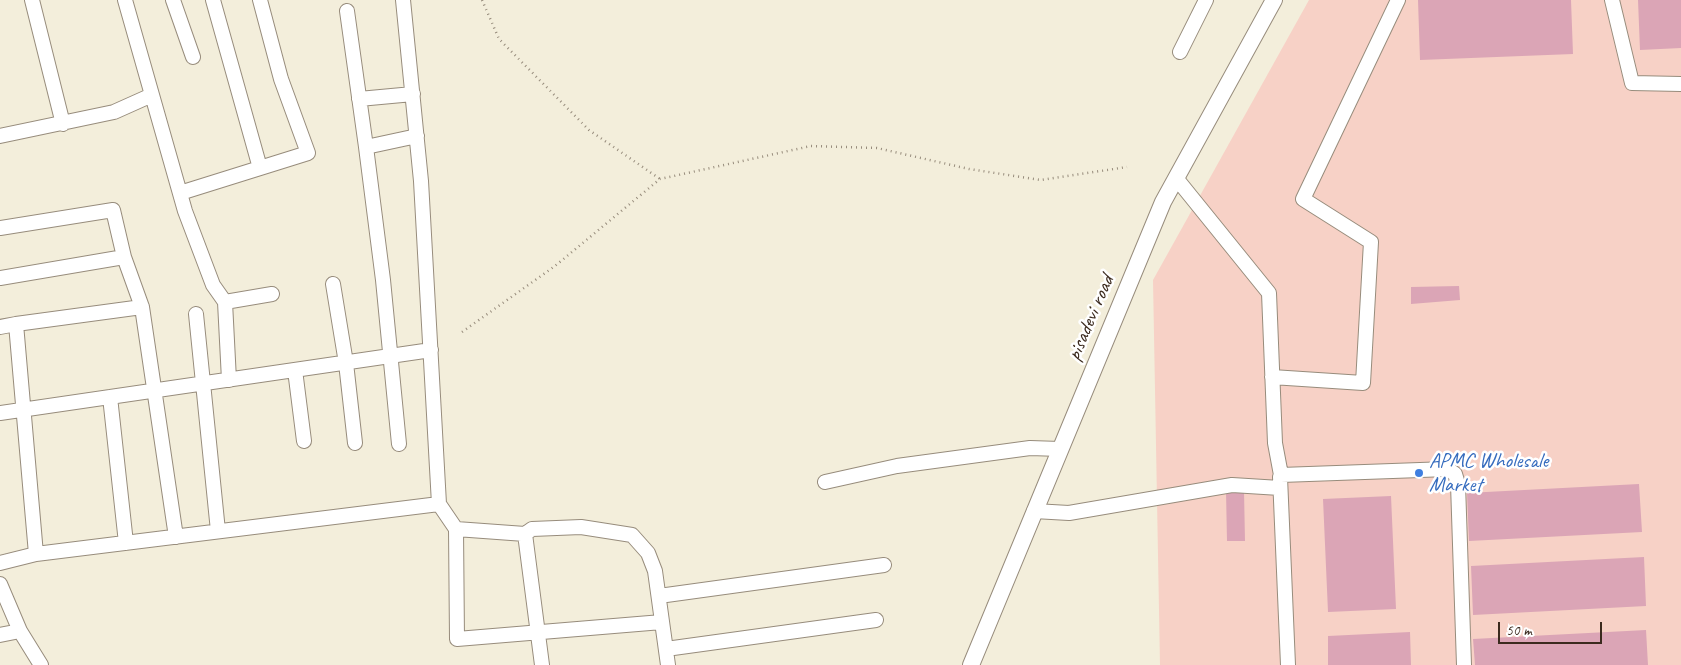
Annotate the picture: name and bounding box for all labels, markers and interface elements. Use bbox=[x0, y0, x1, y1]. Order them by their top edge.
street label: pisadevi road bbox=[1062, 271, 1120, 365]
place label: APMC Wholesale Market bbox=[1429, 448, 1548, 498]
marker: APMC Wholesale Market bbox=[1413, 467, 1425, 479]
scale bar bbox=[1501, 612, 1605, 644]
text: 50 m bbox=[1506, 621, 1532, 640]

